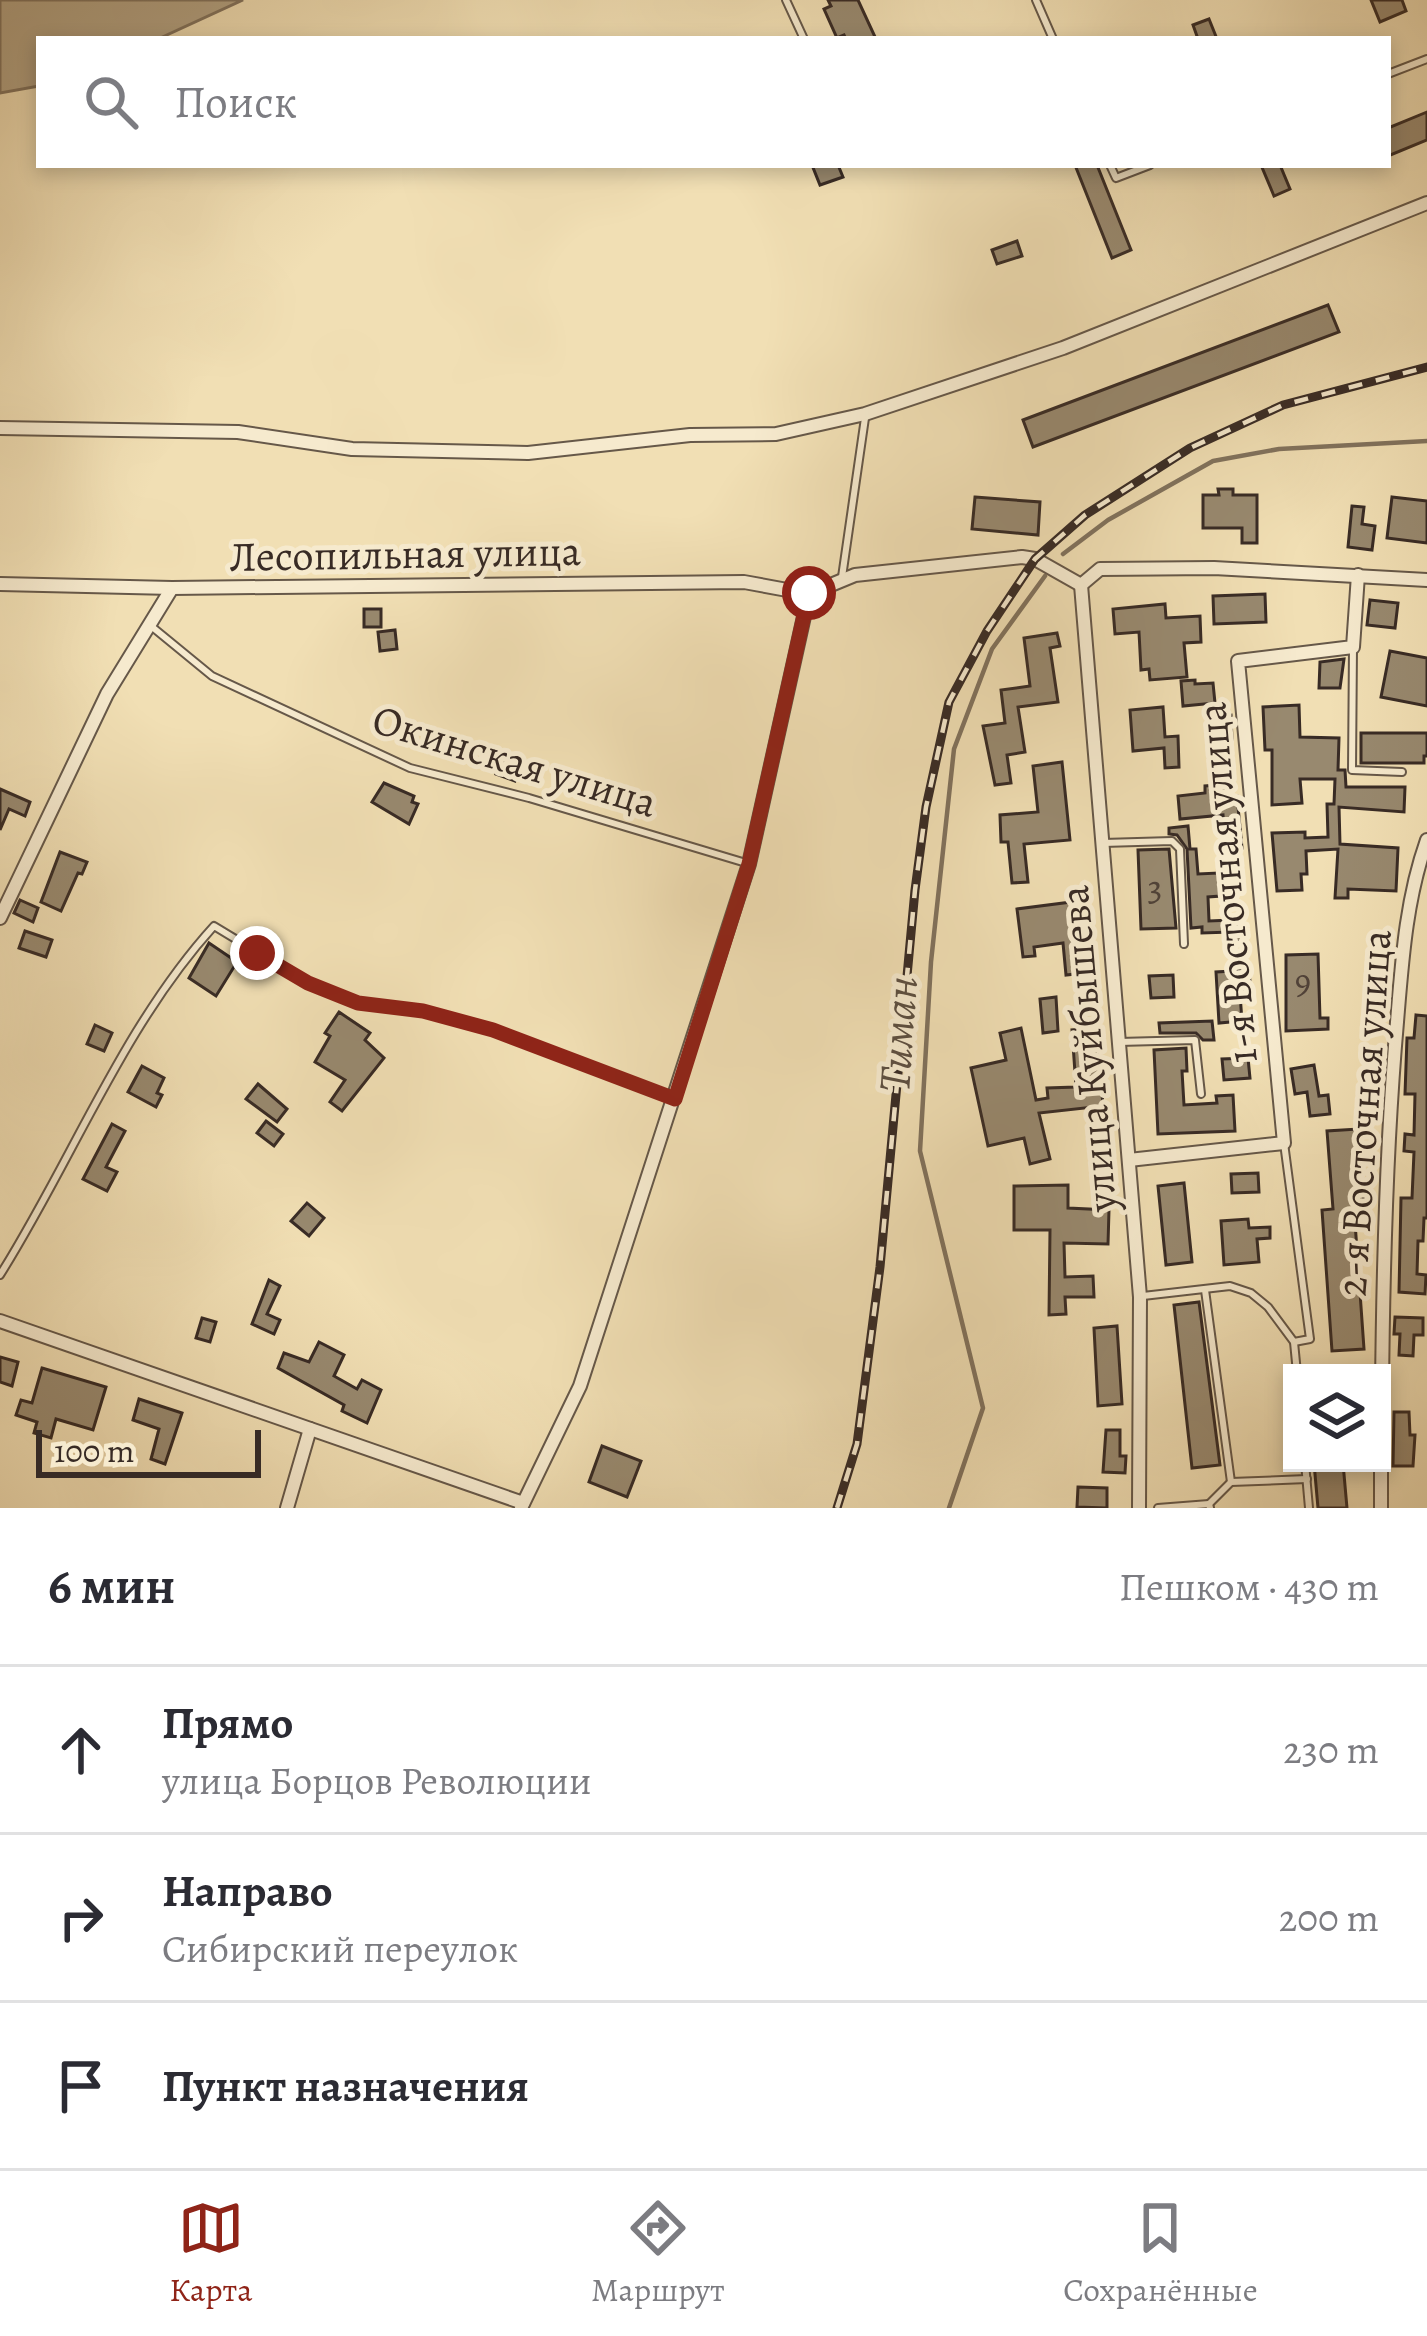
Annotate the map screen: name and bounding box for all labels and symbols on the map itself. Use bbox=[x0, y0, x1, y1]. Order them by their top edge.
street label: Лесопильная улица bbox=[229, 522, 582, 585]
route start bbox=[782, 566, 836, 620]
street label: Окинская улица bbox=[366, 690, 664, 831]
street label: 1-я Восточная улица bbox=[1182, 700, 1271, 1066]
house number: 3 bbox=[1148, 863, 1162, 912]
street label: улица Куйбышева bbox=[1045, 883, 1130, 1216]
route end bbox=[230, 926, 284, 980]
street label: 2-я Восточная улица bbox=[1322, 927, 1405, 1298]
house number: 9 bbox=[1295, 956, 1311, 1005]
water label: Тиман bbox=[863, 974, 933, 1094]
scale bar bbox=[36, 1424, 261, 1477]

